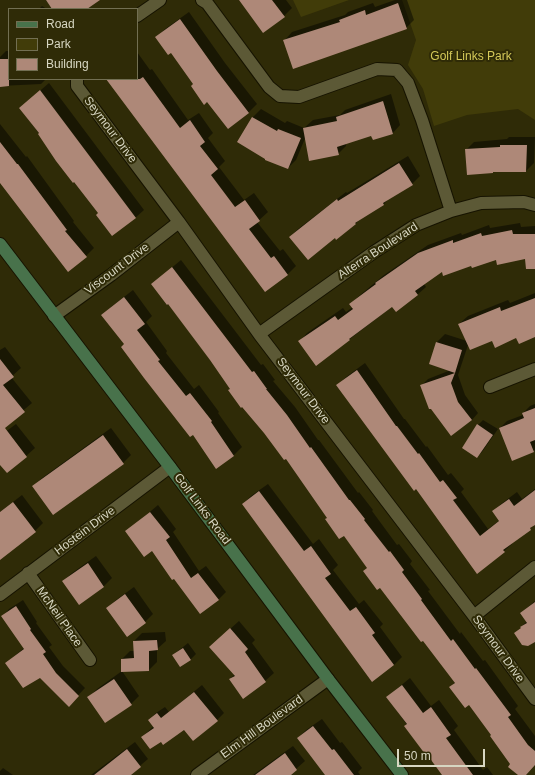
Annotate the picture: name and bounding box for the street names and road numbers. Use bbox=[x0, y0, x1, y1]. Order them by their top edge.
street label: Seymour Drive bbox=[80, 94, 140, 166]
street label: Alterra Boulevard bbox=[335, 220, 421, 282]
street label: Viscount Drive bbox=[82, 240, 152, 298]
street label: Seymour Drive bbox=[273, 355, 333, 427]
street label: Golf Links Road bbox=[171, 471, 233, 547]
street label: Hostein Drive bbox=[52, 504, 118, 558]
street label: McNeil Place bbox=[33, 584, 85, 650]
street label: Seymour Drive bbox=[469, 613, 527, 685]
street label: Elm Hill Boulevard bbox=[218, 692, 306, 762]

